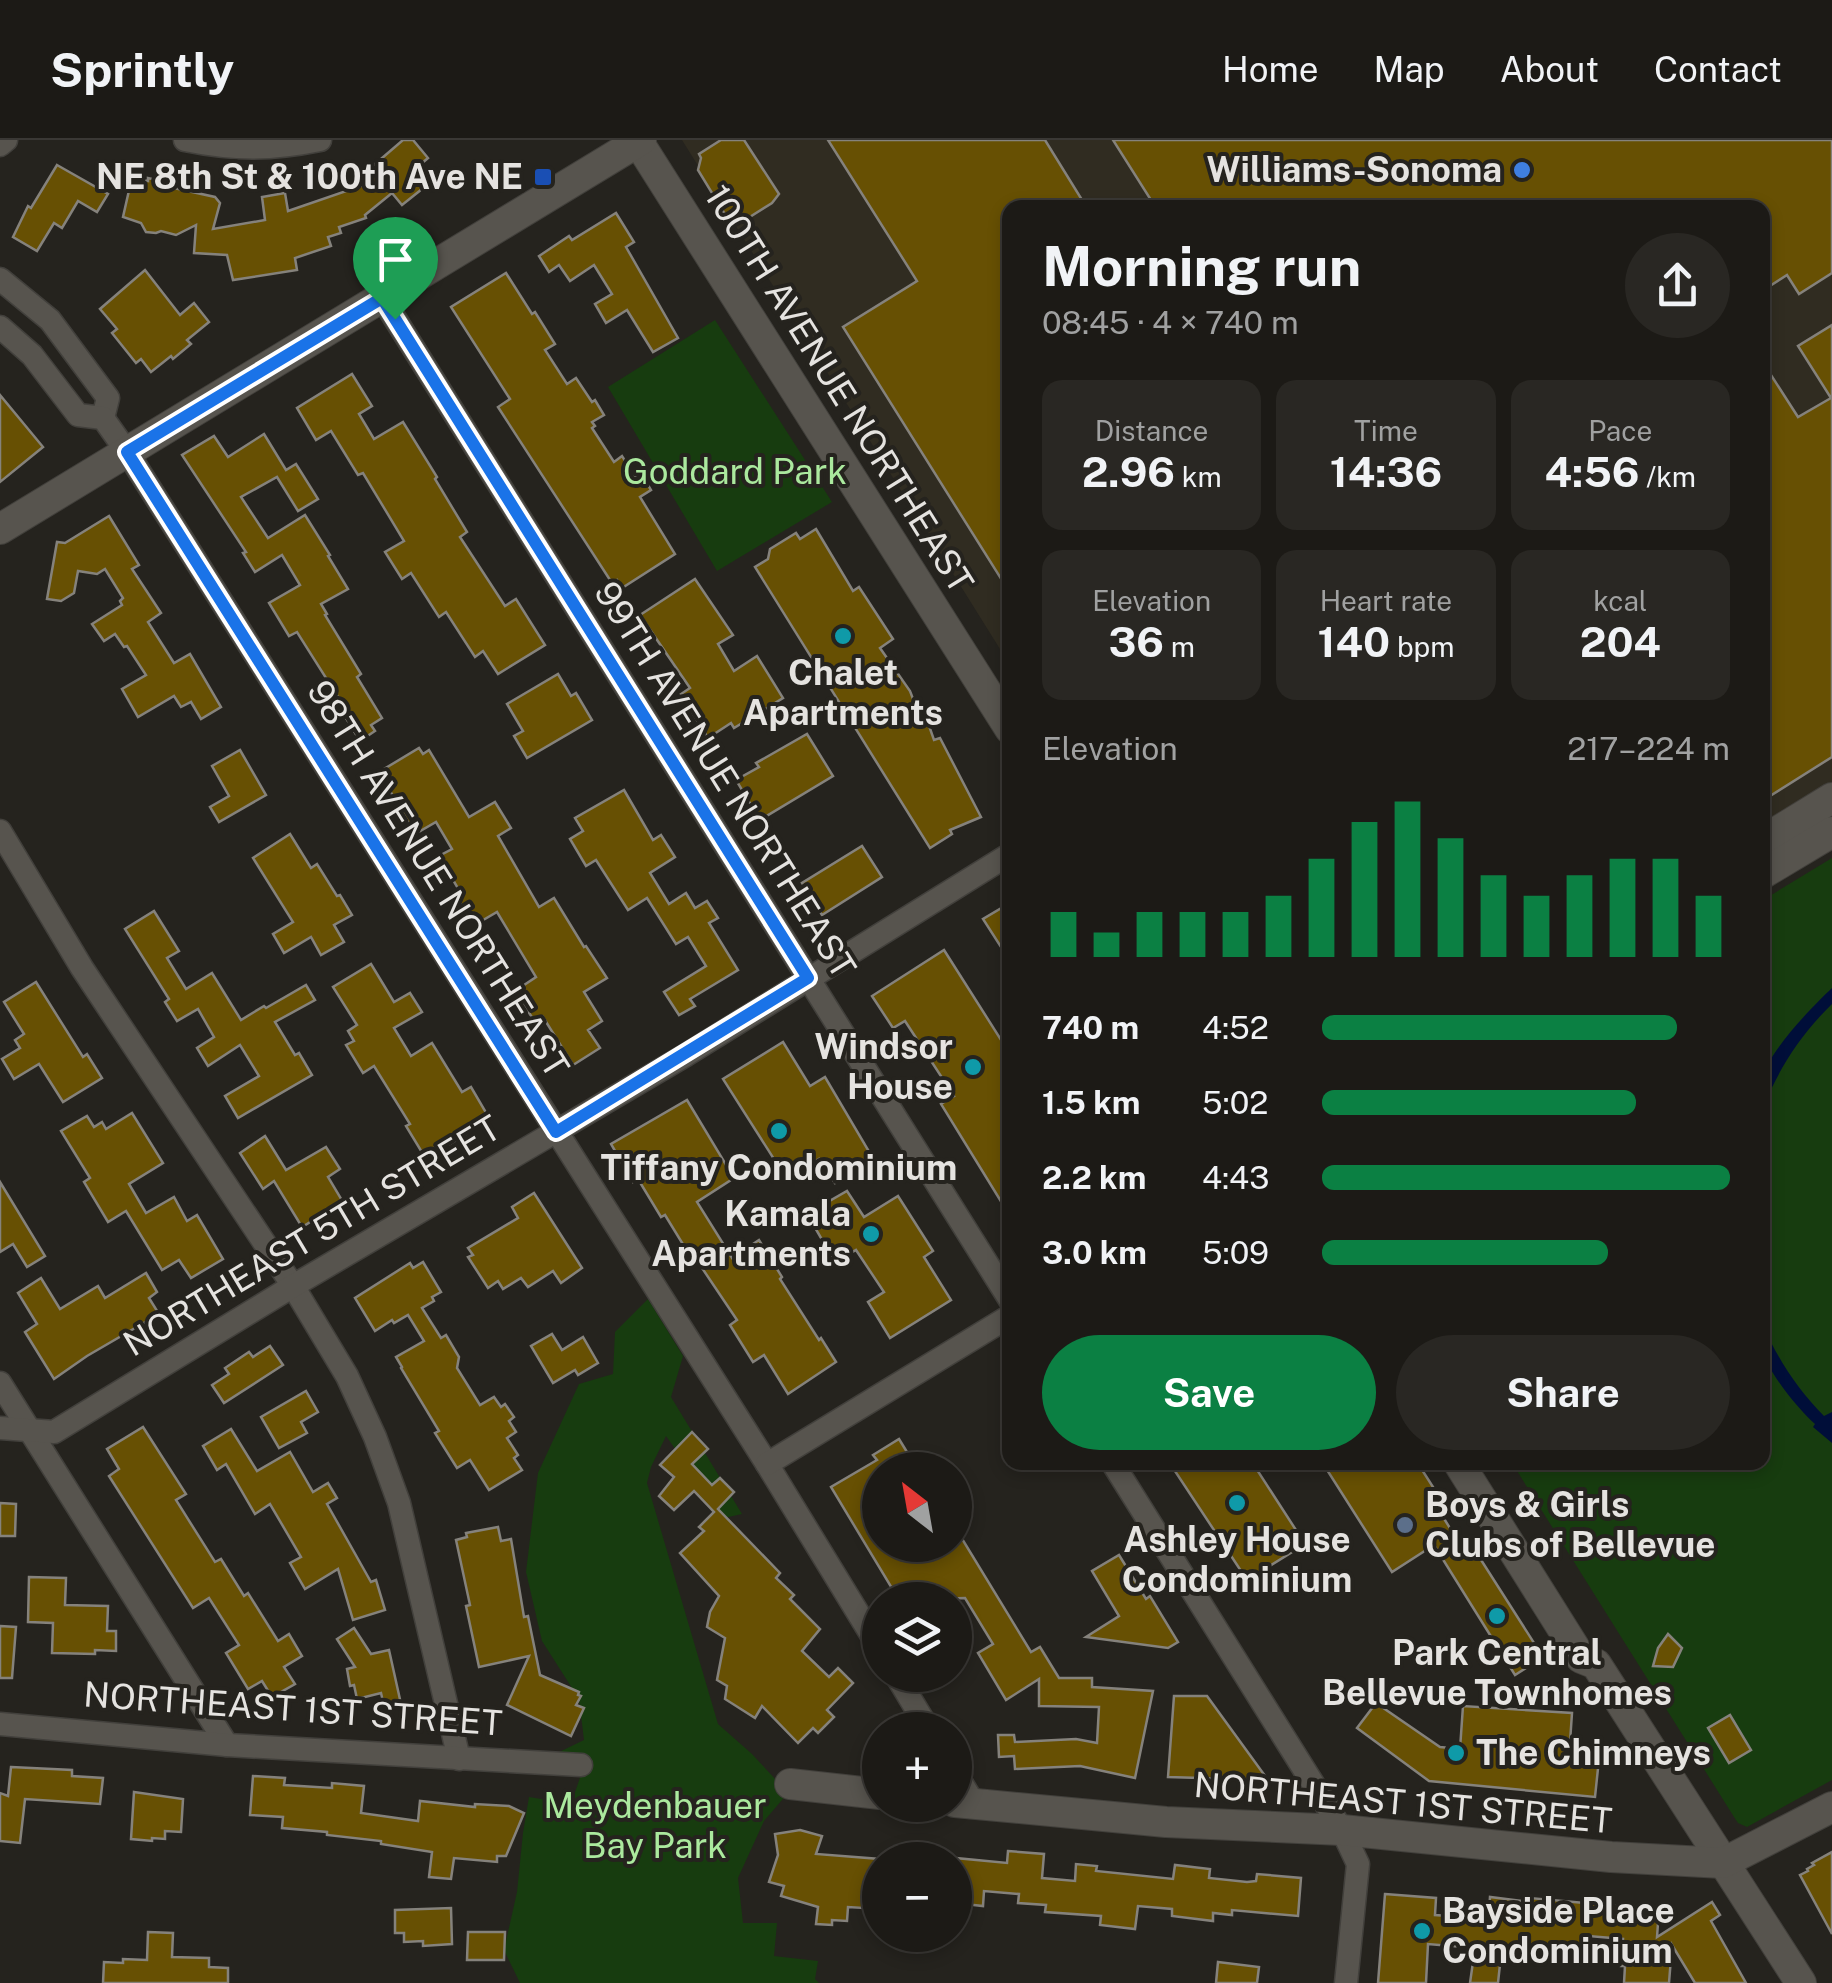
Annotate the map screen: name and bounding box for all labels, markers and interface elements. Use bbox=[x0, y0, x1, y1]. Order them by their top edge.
text: Sprintly bbox=[50, 41, 234, 98]
text: Home bbox=[1222, 49, 1319, 90]
text: Map bbox=[1374, 49, 1445, 90]
text: About bbox=[1500, 49, 1599, 90]
text: Contact bbox=[1654, 49, 1782, 90]
place label: Williams-Sonoma bbox=[1207, 149, 1502, 190]
place label: NE 8th St & 100th Ave NE bbox=[96, 156, 523, 197]
marker: Williams-Sonoma bbox=[1511, 159, 1533, 181]
marker: NE 8th St & 100th Ave NE bbox=[532, 166, 554, 188]
street label: 100TH AVENUE NORTHEAST bbox=[697, 177, 982, 600]
pin bbox=[353, 217, 438, 320]
icon: arrive bbox=[368, 232, 423, 287]
button: share bbox=[1625, 233, 1730, 338]
text: Morning run bbox=[1042, 234, 1361, 298]
text: 08:45 · 4 × 740 m bbox=[1042, 304, 1299, 341]
text: Distance bbox=[1095, 414, 1208, 447]
text: Time bbox=[1354, 414, 1418, 447]
text: Pace bbox=[1588, 414, 1652, 447]
text: 2.96 bbox=[1082, 447, 1175, 496]
text: 14:36 bbox=[1330, 447, 1442, 496]
text: 4:56 bbox=[1545, 447, 1640, 496]
park label: Goddard Park bbox=[623, 451, 847, 492]
text: km bbox=[1175, 460, 1222, 493]
text: /km bbox=[1640, 460, 1696, 493]
street label: 99TH AVENUE NORTHEAST bbox=[586, 574, 865, 985]
text: Elevation bbox=[1092, 584, 1211, 617]
text: Heart rate bbox=[1320, 584, 1452, 617]
text: kcal bbox=[1593, 584, 1647, 617]
text: 36 bbox=[1108, 617, 1164, 666]
text: 140 bbox=[1317, 617, 1390, 666]
text: 204 bbox=[1580, 617, 1661, 666]
marker: Chalet Apartments bbox=[832, 625, 854, 647]
text: m bbox=[1164, 630, 1195, 663]
text: bpm bbox=[1390, 630, 1455, 663]
place label: Chalet Apartments bbox=[743, 652, 943, 733]
street label: 98TH AVENUE NORTHEAST bbox=[299, 673, 578, 1085]
text: Elevation bbox=[1042, 730, 1178, 767]
text: 217–224 m bbox=[1567, 730, 1730, 767]
text: 740 m bbox=[1042, 1009, 1139, 1046]
text: 4:52 bbox=[1202, 1009, 1269, 1046]
place label: Windsor House bbox=[815, 1026, 953, 1107]
marker: Windsor House bbox=[962, 1056, 984, 1078]
text: 1.5 km bbox=[1042, 1084, 1140, 1121]
text: 5:02 bbox=[1202, 1084, 1268, 1121]
street label: NORTHEAST 5TH STREET bbox=[116, 1107, 507, 1364]
marker: Tiffany Condominium bbox=[768, 1120, 790, 1142]
place label: Tiffany Condominium bbox=[601, 1147, 957, 1188]
text: 2.2 km bbox=[1042, 1159, 1146, 1196]
text: 4:43 bbox=[1202, 1159, 1269, 1196]
place label: Kamala Apartments bbox=[651, 1193, 851, 1274]
marker: Kamala Apartments bbox=[860, 1223, 882, 1245]
text: 3.0 km bbox=[1042, 1234, 1147, 1271]
text: 5:09 bbox=[1202, 1234, 1269, 1271]
button: Save bbox=[1042, 1335, 1376, 1450]
button: Share bbox=[1396, 1335, 1730, 1450]
north arrow bbox=[862, 1452, 972, 1562]
map controls bbox=[862, 1452, 972, 1952]
place label: Boys & Girls Clubs of Bellevue bbox=[1425, 1484, 1716, 1565]
marker: Ashley House Condominium bbox=[1226, 1492, 1248, 1514]
marker: Boys & Girls Clubs of Bellevue bbox=[1394, 1514, 1416, 1536]
place label: Ashley House Condominium bbox=[1122, 1519, 1352, 1600]
button: layers bbox=[862, 1582, 972, 1692]
marker: Park Central Bellevue Townhomes bbox=[1486, 1605, 1508, 1627]
place label: Park Central Bellevue Townhomes bbox=[1322, 1632, 1672, 1713]
street label: NORTHEAST 1ST STREET bbox=[82, 1673, 504, 1744]
button: + bbox=[862, 1712, 972, 1822]
place label: The Chimneys bbox=[1476, 1732, 1711, 1773]
marker: The Chimneys bbox=[1445, 1742, 1467, 1764]
street label: NORTHEAST 1ST STREET bbox=[1192, 1764, 1614, 1841]
park label: Meydenbauer Bay Park bbox=[543, 1785, 767, 1866]
button: − bbox=[862, 1842, 972, 1952]
place label: Bayside Place Condominium bbox=[1442, 1890, 1675, 1971]
marker: Bayside Place Condominium bbox=[1411, 1920, 1433, 1942]

